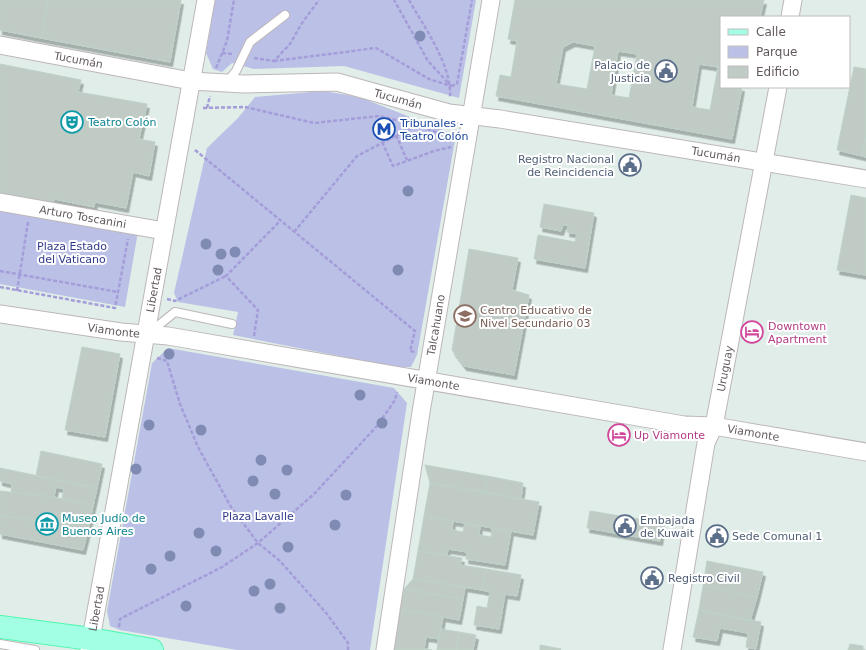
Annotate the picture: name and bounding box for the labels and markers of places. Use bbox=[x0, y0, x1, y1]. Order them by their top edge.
public building icon: Palacio de Justicia bbox=[653, 58, 679, 84]
place label: Palacio de Justicia bbox=[594, 59, 650, 85]
theatre icon: Teatro Colón bbox=[59, 109, 85, 135]
place label: Teatro Colón bbox=[87, 116, 156, 129]
metro station icon: Tribunales - Teatro Colón bbox=[371, 116, 397, 142]
place label: Tribunales - Teatro Colón bbox=[399, 117, 468, 143]
public building icon: Registro Nacional de Reincidencia bbox=[617, 152, 643, 178]
place label: Registro Nacional de Reincidencia bbox=[518, 153, 614, 179]
school or university icon: Centro Educativo de Nivel Secundario 03 bbox=[452, 303, 478, 329]
place label: Centro Educativo de Nivel Secundario 03 bbox=[480, 304, 592, 330]
hotel icon: Downtown Apartment bbox=[739, 319, 765, 345]
place label: Downtown Apartment bbox=[768, 320, 828, 346]
hotel icon: Up Viamonte bbox=[606, 422, 632, 448]
place label: Up Viamonte bbox=[634, 429, 705, 442]
museum icon: Museo Judío de Buenos Aires bbox=[34, 511, 60, 537]
place label: Museo Judío de Buenos Aires bbox=[62, 512, 146, 538]
public building icon: Embajada de Kuwait bbox=[612, 513, 638, 539]
place label: Embajada de Kuwait bbox=[640, 514, 695, 540]
public building icon: Sede Comunal 1 bbox=[704, 523, 730, 549]
place label: Sede Comunal 1 bbox=[732, 530, 822, 543]
public building icon: Registro Civil bbox=[639, 565, 665, 591]
place label: Registro Civil bbox=[668, 572, 740, 585]

